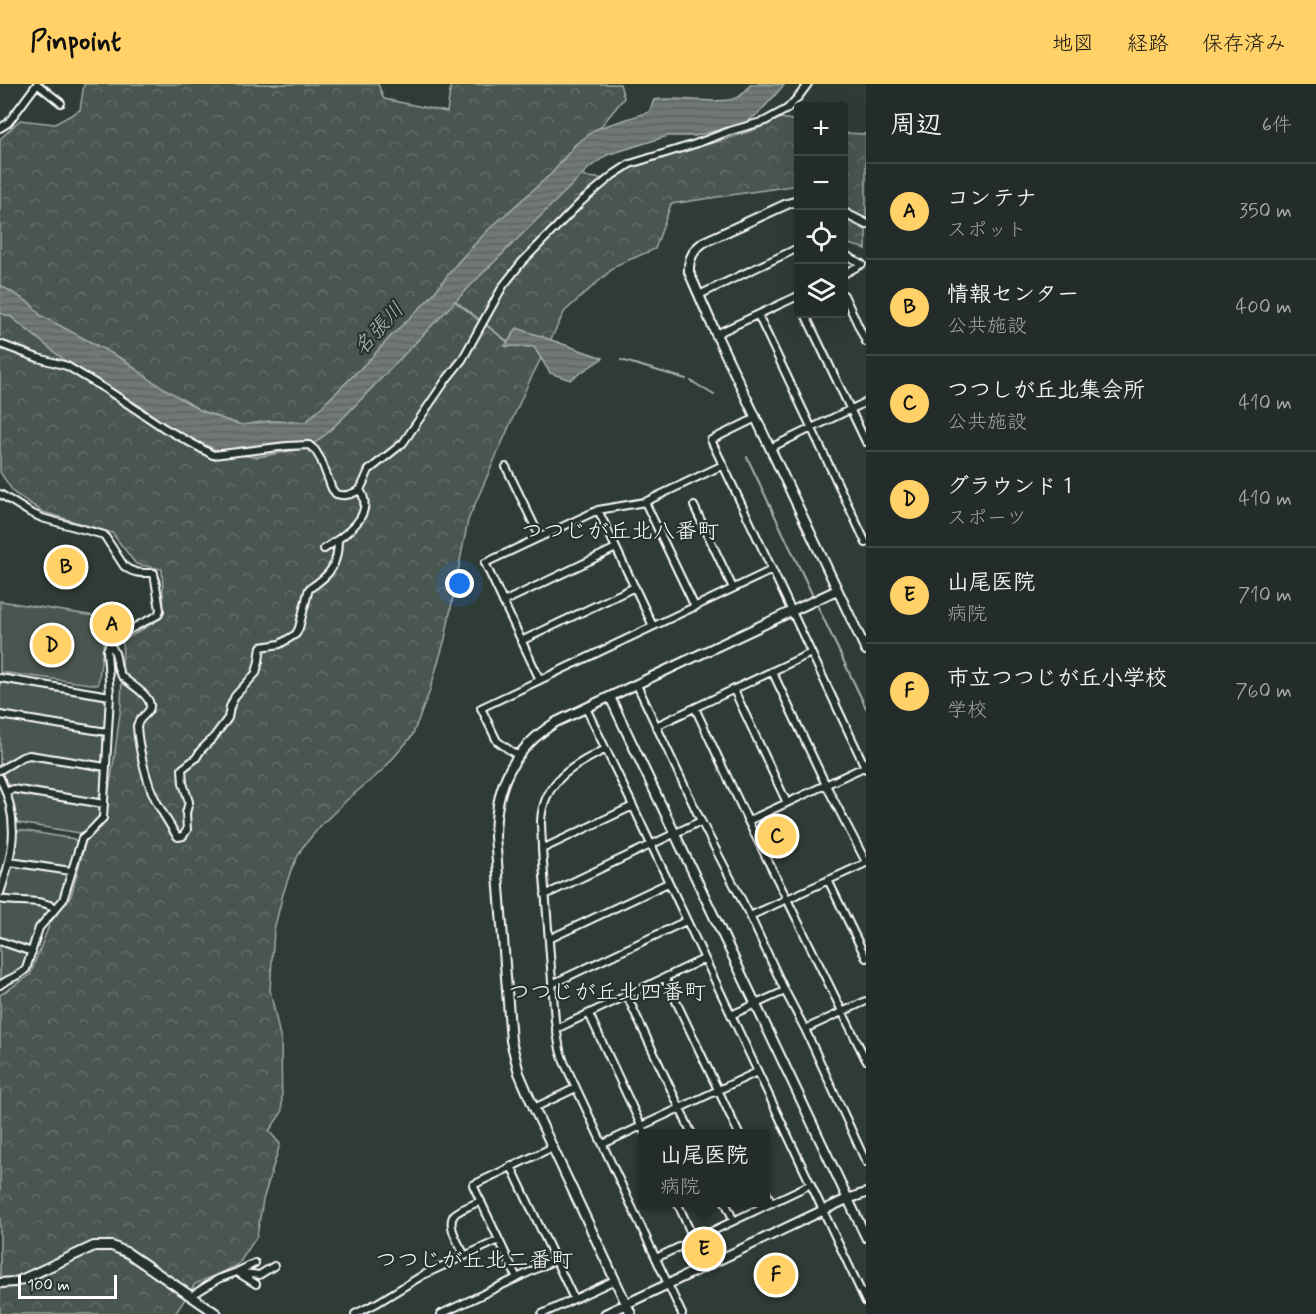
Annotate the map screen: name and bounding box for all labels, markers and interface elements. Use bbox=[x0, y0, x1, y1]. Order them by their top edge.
text: Pinpoint bbox=[30, 24, 121, 61]
text: 地図 bbox=[1052, 30, 1094, 58]
text: 経路 bbox=[1127, 30, 1169, 58]
text: 保存済み bbox=[1202, 30, 1286, 58]
map controls bbox=[794, 102, 848, 318]
button: + bbox=[794, 102, 848, 156]
text: 周辺 bbox=[890, 109, 942, 143]
text: 6件 bbox=[1262, 112, 1292, 139]
button: − bbox=[794, 156, 848, 210]
text: コンテナ bbox=[947, 185, 1037, 213]
text: A bbox=[903, 198, 916, 225]
text: 350 m bbox=[1239, 198, 1292, 225]
button: locate bbox=[794, 210, 848, 264]
text: スポット bbox=[947, 217, 1027, 244]
button: layers bbox=[794, 264, 848, 318]
text: 情報センター bbox=[947, 281, 1079, 309]
text: B bbox=[903, 294, 916, 321]
text: 400 m bbox=[1236, 294, 1292, 321]
water label: 名張川 bbox=[347, 296, 411, 362]
text: 公共施設 bbox=[947, 313, 1027, 340]
text: つつしが丘北集会所 bbox=[947, 377, 1145, 405]
text: C bbox=[902, 390, 917, 417]
text: 410 m bbox=[1238, 390, 1292, 417]
text: 公共施設 bbox=[947, 409, 1027, 436]
text: グラウンド１ bbox=[947, 473, 1079, 501]
text: D bbox=[903, 486, 916, 513]
text: 410 m bbox=[1238, 486, 1292, 513]
text: スポーツ bbox=[947, 505, 1027, 532]
district label: つつじが丘北八番町 bbox=[521, 518, 719, 546]
pin: B bbox=[46, 544, 86, 590]
your location bbox=[445, 569, 474, 598]
text: 山尾医院 bbox=[947, 569, 1035, 597]
text: E bbox=[904, 582, 915, 609]
text: 710 m bbox=[1238, 582, 1292, 609]
text: 病院 bbox=[947, 601, 987, 628]
pin: A bbox=[92, 602, 132, 646]
pin: D bbox=[32, 622, 72, 668]
text: 市立つつじが丘小学校 bbox=[947, 665, 1167, 693]
text: F bbox=[904, 678, 915, 705]
text: 760 m bbox=[1235, 678, 1292, 705]
text: 学校 bbox=[947, 697, 987, 724]
pin: C bbox=[758, 814, 796, 858]
district label: つつじが丘北四番町 bbox=[508, 979, 706, 1007]
popup bbox=[638, 1129, 770, 1207]
text: 山尾医院 bbox=[660, 1142, 748, 1170]
text: 病院 bbox=[660, 1174, 700, 1201]
pin: E bbox=[684, 1226, 724, 1272]
district label: つつじが丘北二番町 bbox=[375, 1247, 573, 1275]
pin: F bbox=[756, 1252, 796, 1298]
scale bar bbox=[18, 1272, 117, 1300]
text: 100 m bbox=[27, 1275, 70, 1296]

